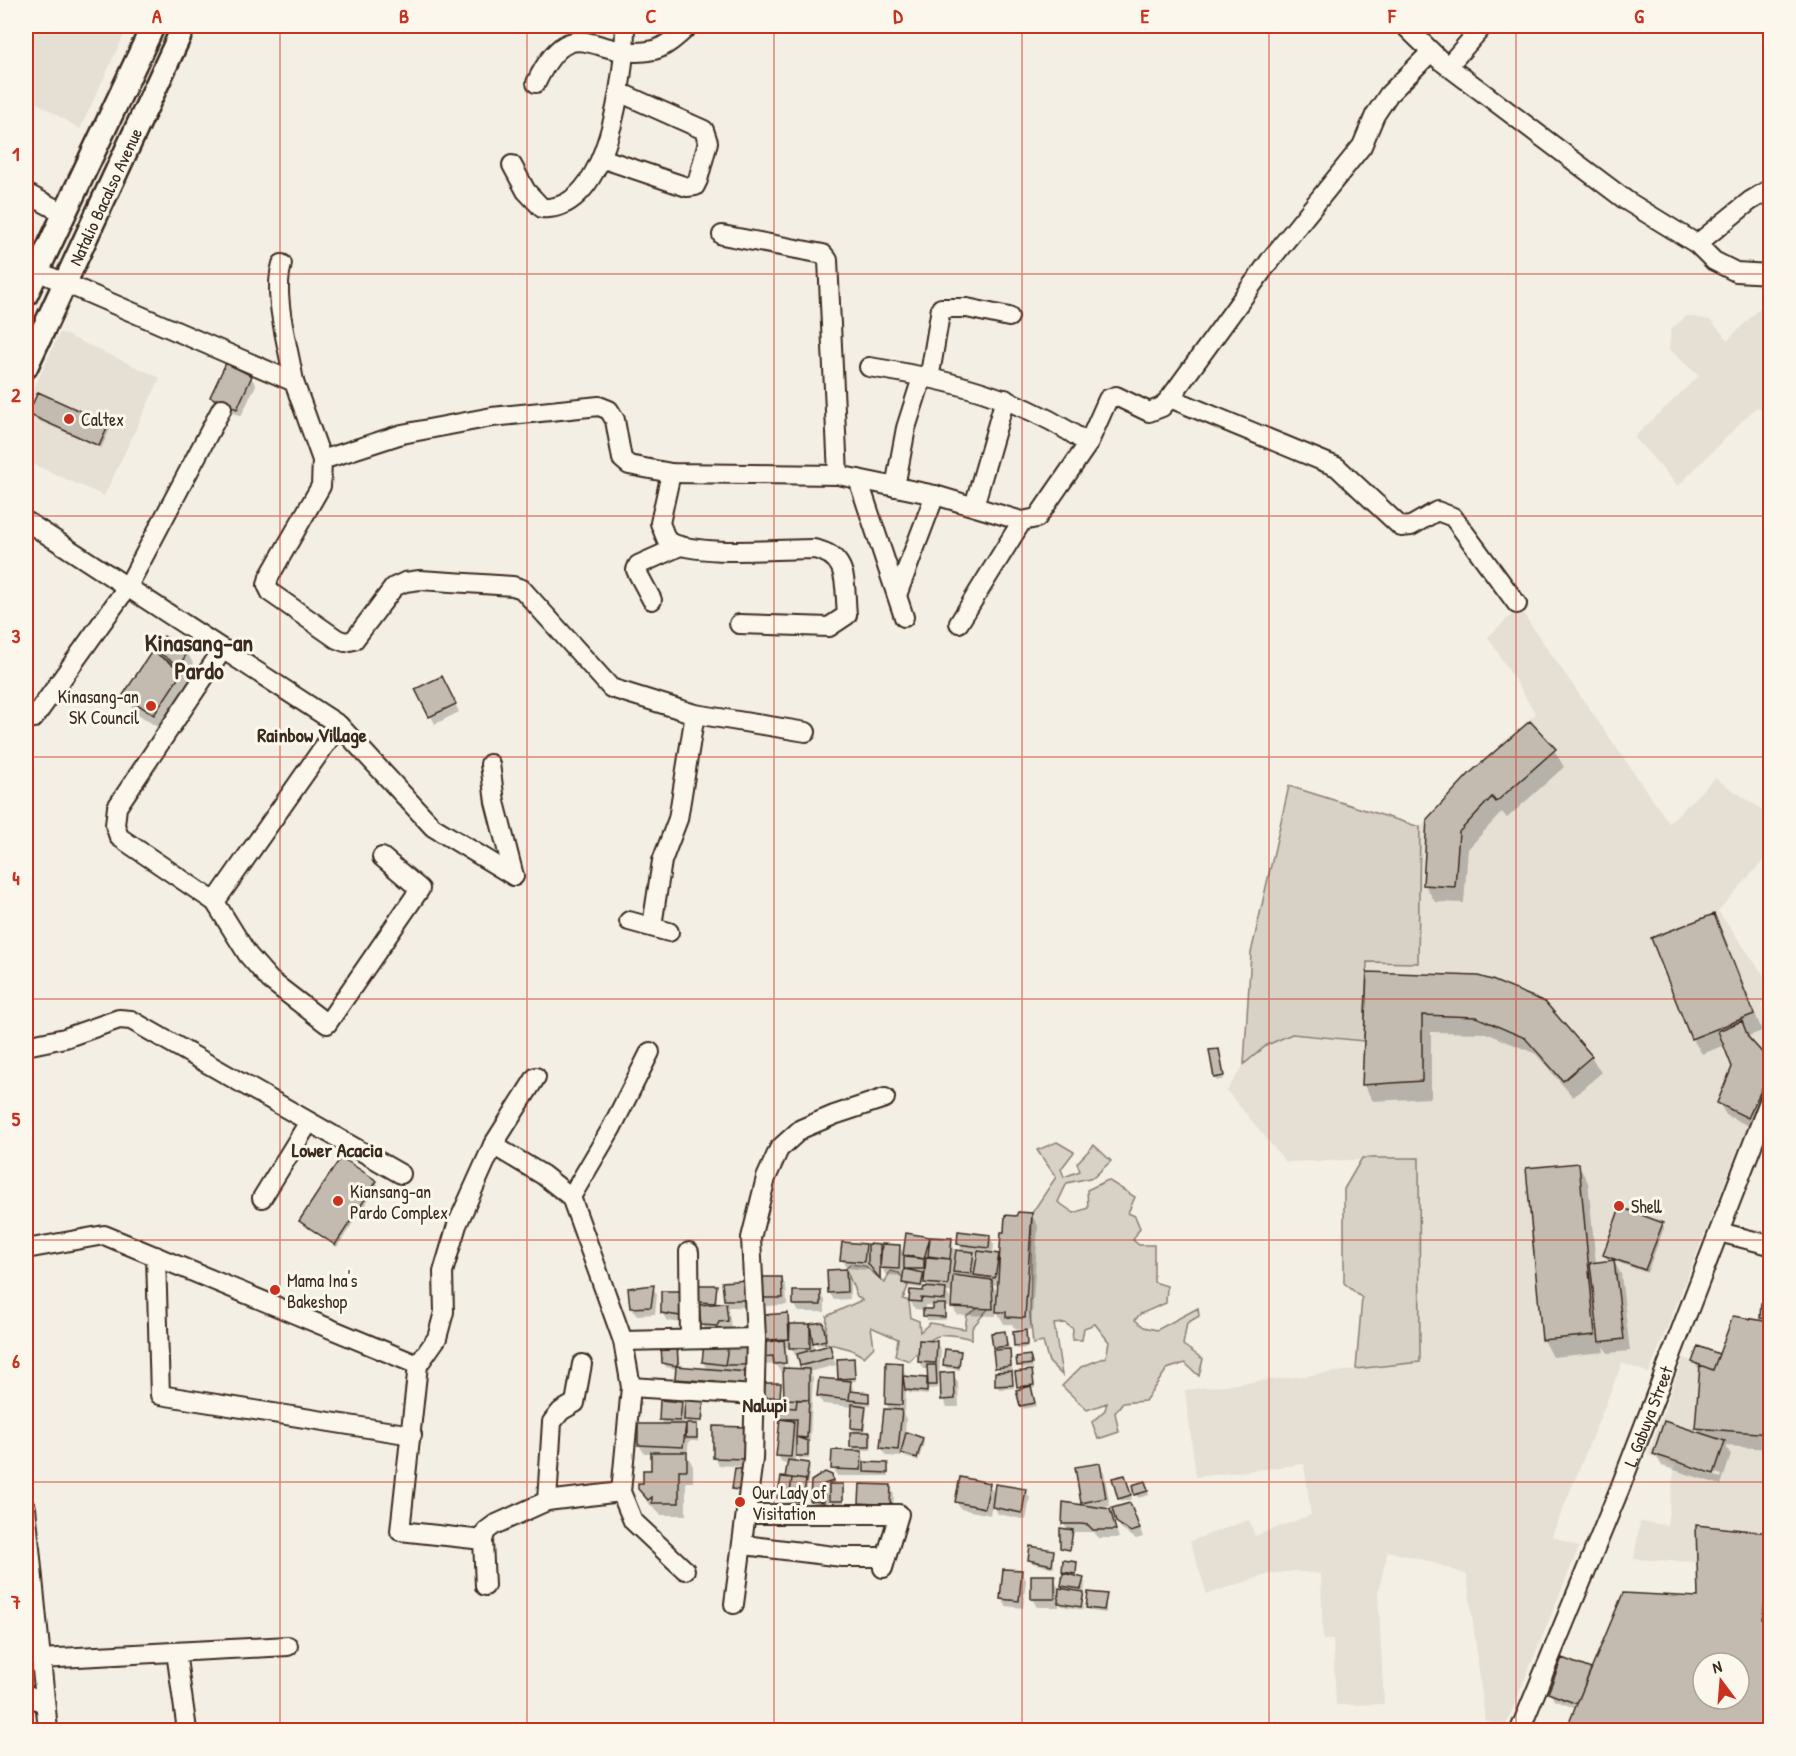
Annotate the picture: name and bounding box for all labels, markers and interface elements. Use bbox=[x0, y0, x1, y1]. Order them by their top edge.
text: A bbox=[152, 2, 162, 29]
text: B bbox=[399, 2, 409, 29]
text: C bbox=[646, 2, 657, 29]
text: D bbox=[893, 2, 903, 29]
text: E bbox=[1141, 2, 1150, 29]
text: F bbox=[1387, 2, 1397, 29]
text: G bbox=[1634, 2, 1644, 29]
street label: Natalio Bacalso Avenue bbox=[62, 123, 148, 269]
text: 1 bbox=[12, 140, 20, 167]
text: 2 bbox=[11, 381, 21, 408]
place label: Caltex bbox=[81, 407, 124, 432]
marker: Caltex bbox=[62, 412, 76, 426]
text: 3 bbox=[12, 622, 21, 649]
district label: Kinasang-an Pardo bbox=[145, 626, 253, 686]
place label: Kinasang-an SK Council bbox=[58, 684, 139, 730]
marker: Kinasang-an SK Council bbox=[144, 699, 158, 713]
district label: Rainbow Village bbox=[257, 721, 367, 749]
text: 4 bbox=[12, 864, 20, 891]
text: 5 bbox=[12, 1105, 21, 1132]
district label: Lower Acacia bbox=[292, 1136, 382, 1163]
place label: Kiansang-an Pardo Complex bbox=[350, 1179, 448, 1225]
marker: Kiansang-an Pardo Complex bbox=[331, 1194, 345, 1208]
place label: Shell bbox=[1631, 1194, 1662, 1219]
marker: Shell bbox=[1612, 1199, 1626, 1213]
place label: Mama Ina's Bakeshop bbox=[287, 1268, 358, 1314]
marker: Mama Ina's Bakeshop bbox=[268, 1283, 282, 1297]
text: 6 bbox=[12, 1347, 20, 1374]
street label: L. Gabuya Street bbox=[1617, 1361, 1679, 1470]
district label: Nalupi bbox=[743, 1391, 787, 1419]
place label: Our Lady of Visitation bbox=[752, 1480, 827, 1526]
marker: Our Lady of Visitation bbox=[733, 1495, 747, 1509]
text: 7 bbox=[10, 1588, 21, 1615]
north arrow bbox=[1691, 1651, 1751, 1711]
text: N bbox=[1710, 1655, 1724, 1678]

